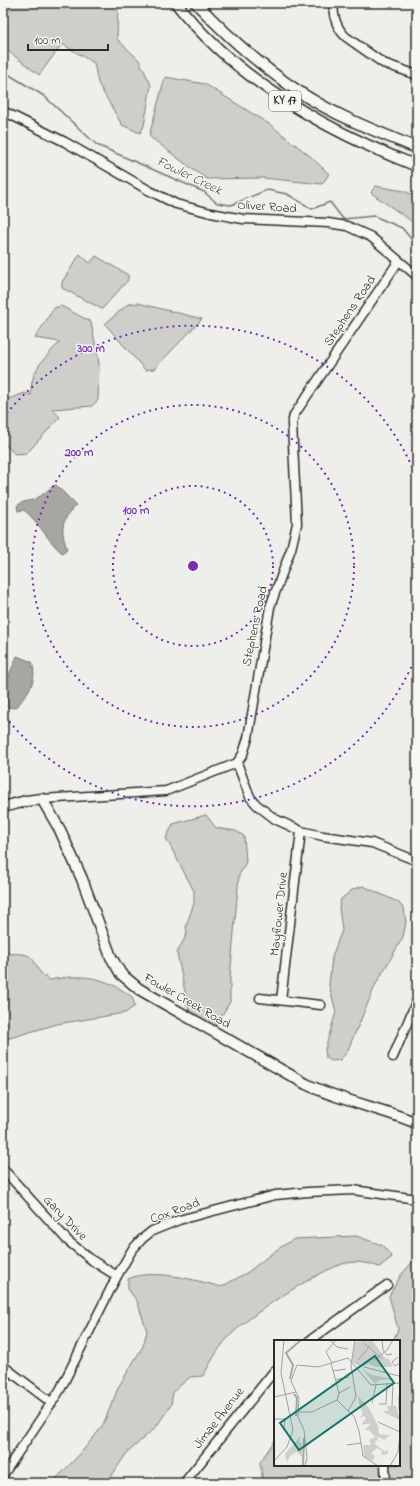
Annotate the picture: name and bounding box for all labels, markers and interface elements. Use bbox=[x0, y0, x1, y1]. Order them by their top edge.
scale bar bbox=[28, 26, 108, 52]
text: 100 m bbox=[34, 32, 61, 50]
road number: KY 17 bbox=[269, 91, 301, 111]
water label: Fowler Creek bbox=[152, 151, 226, 201]
street label: Oliver Road bbox=[236, 195, 298, 219]
street label: Stephens Road bbox=[319, 271, 381, 350]
text: 300 m bbox=[76, 340, 106, 358]
text: 200 m bbox=[64, 444, 94, 462]
text: 100 m bbox=[123, 502, 150, 520]
centre of rings bbox=[186, 559, 200, 573]
street label: Stephens Road bbox=[237, 583, 273, 668]
street label: Mayflower Drive bbox=[265, 871, 294, 957]
street label: Fowler Creek Road bbox=[139, 968, 235, 1034]
street label: Gary Drive bbox=[38, 1191, 92, 1246]
street label: Cox Road bbox=[148, 1193, 203, 1229]
inset map bbox=[274, 1340, 400, 1466]
street label: Jimae Avenue bbox=[189, 1383, 249, 1453]

